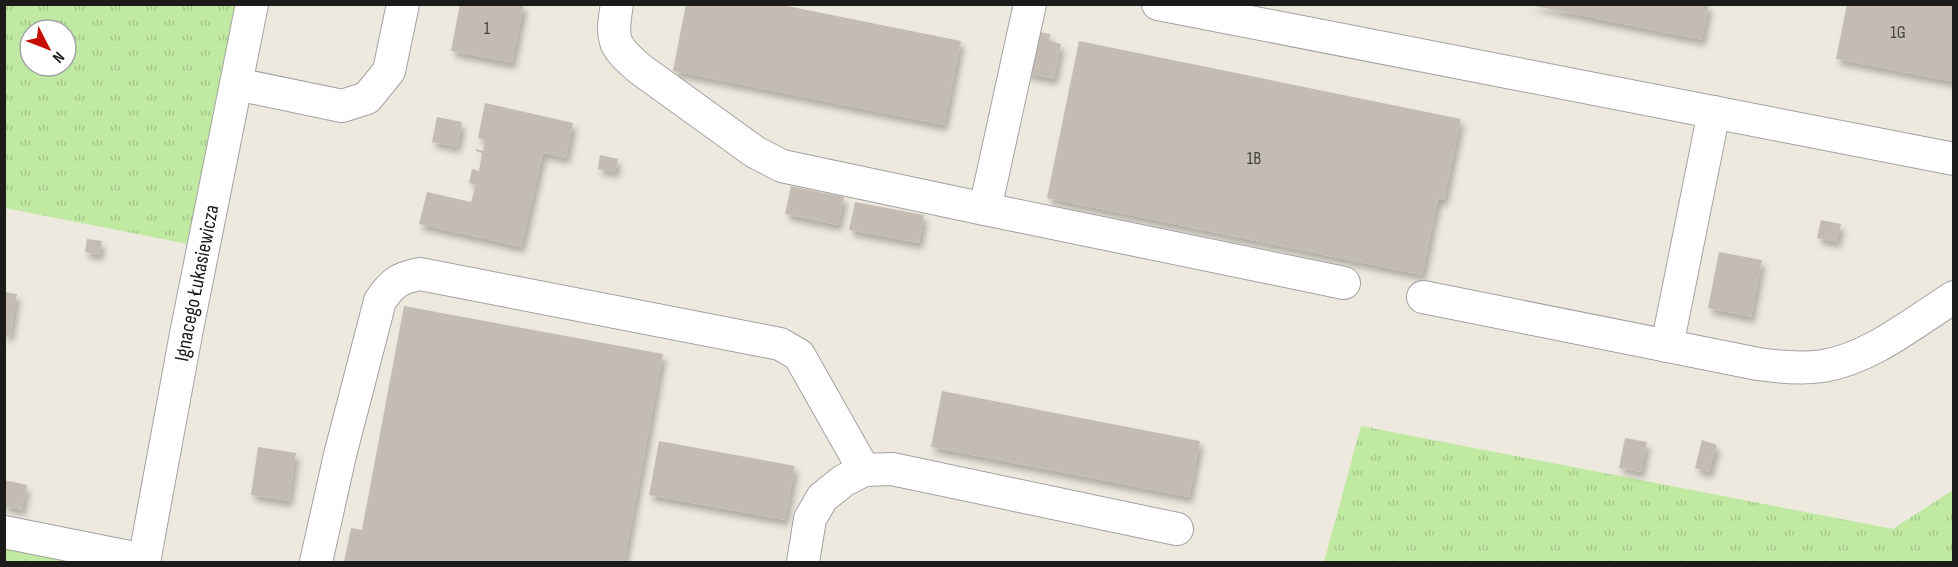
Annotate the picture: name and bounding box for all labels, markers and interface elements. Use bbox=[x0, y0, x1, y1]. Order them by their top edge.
north arrow bbox=[18, 18, 78, 78]
house number: 1 bbox=[484, 18, 491, 39]
house number: 1G bbox=[1890, 22, 1906, 43]
text: N bbox=[48, 48, 68, 67]
house number: 1B bbox=[1247, 148, 1261, 169]
street label: Ignacego Łukasiewicza bbox=[169, 203, 225, 363]

